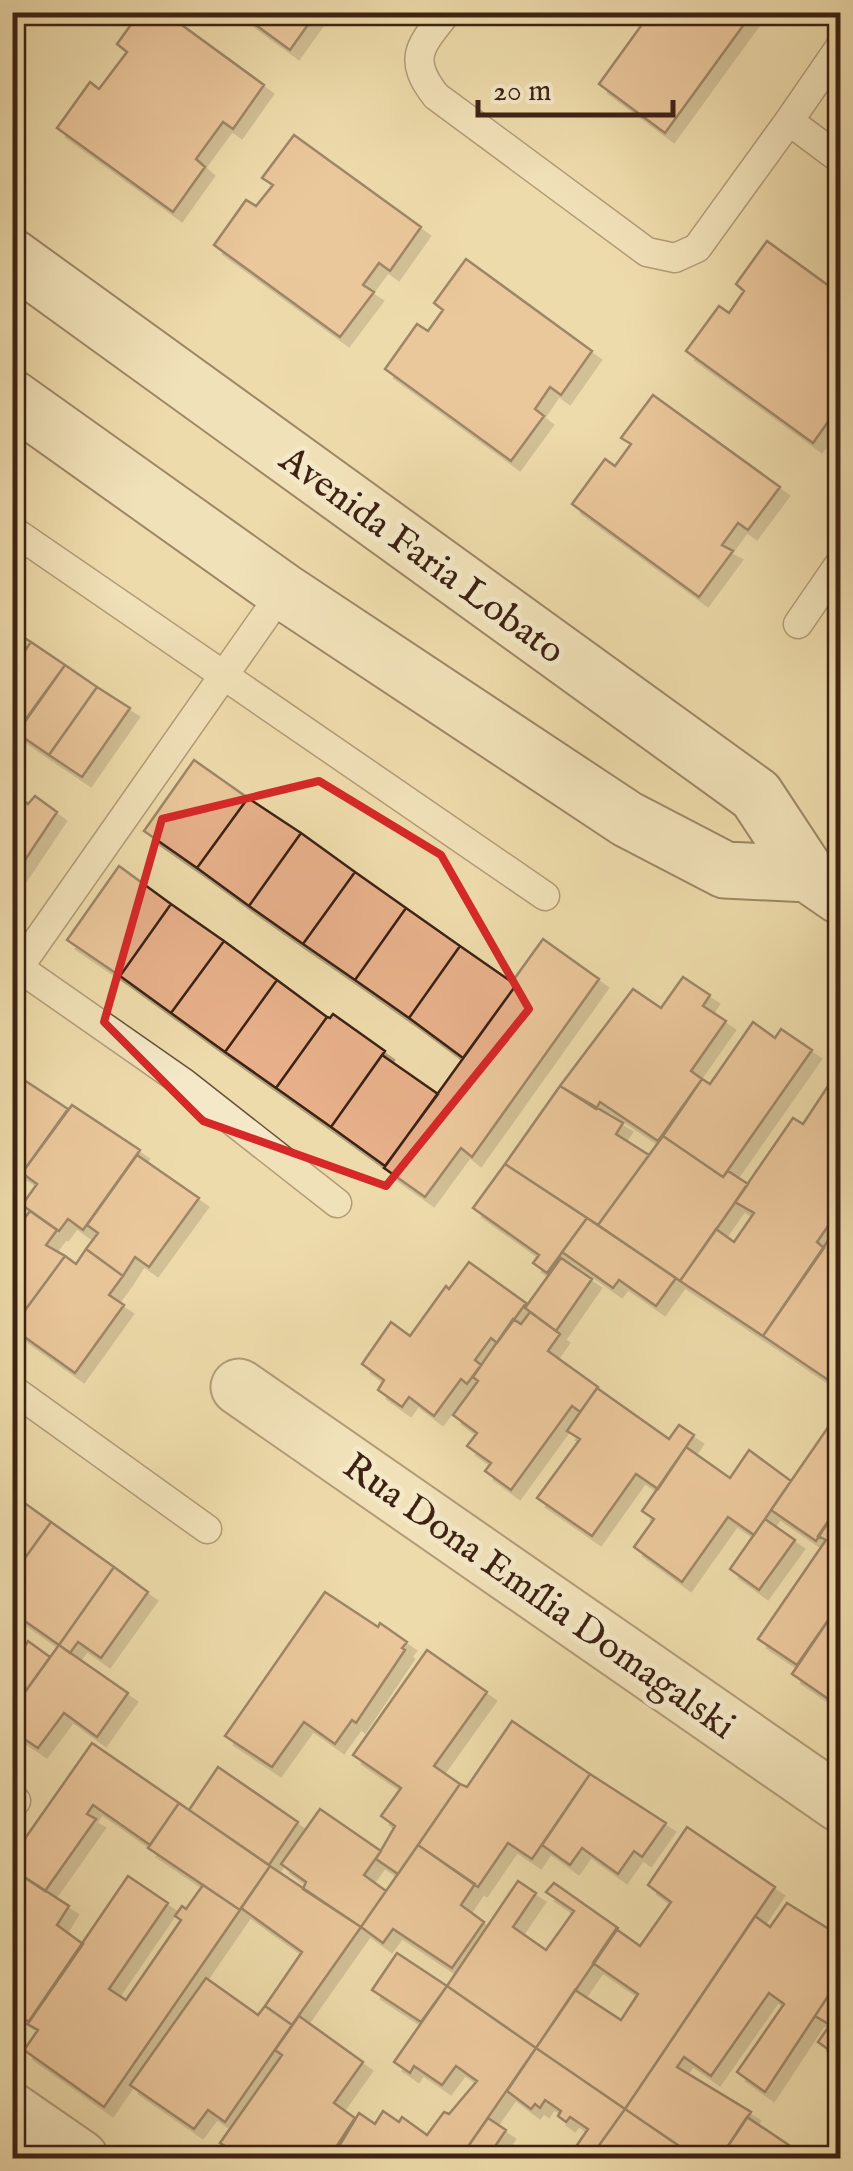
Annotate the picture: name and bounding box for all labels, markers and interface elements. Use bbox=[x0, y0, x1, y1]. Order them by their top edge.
scale bar bbox=[478, 55, 673, 117]
text: 20 m bbox=[493, 73, 552, 111]
street label: Avenida Faria Lobato bbox=[268, 436, 573, 676]
street label: Rua Dona Emília Domagalski bbox=[333, 1444, 744, 1751]

